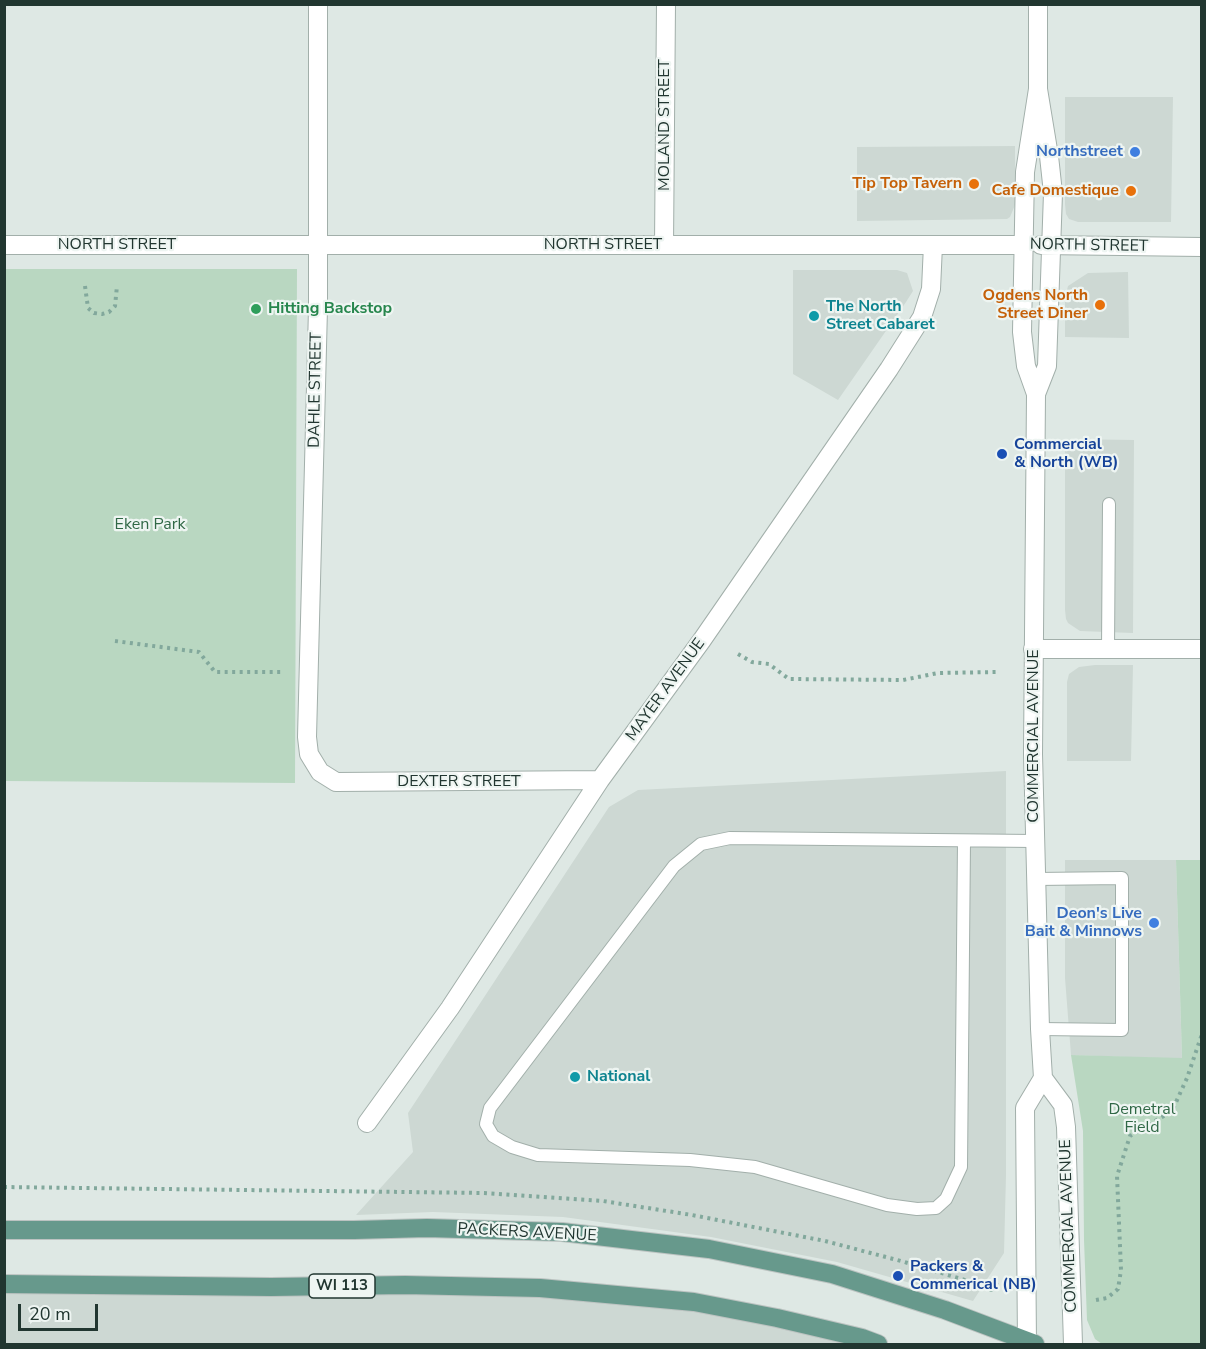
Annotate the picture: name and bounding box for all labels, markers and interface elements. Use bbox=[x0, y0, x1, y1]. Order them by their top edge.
street label: MOLAND STREET bbox=[655, 59, 675, 191]
place label: Northstreet bbox=[1036, 142, 1123, 162]
marker: Northstreet bbox=[1128, 145, 1142, 159]
place label: Tip Top Tavern bbox=[852, 174, 962, 194]
marker: Tip Top Tavern bbox=[967, 177, 981, 191]
place label: Cafe Domestique bbox=[991, 181, 1119, 201]
marker: Cafe Domestique bbox=[1124, 184, 1138, 198]
street label: NORTH STREET bbox=[58, 235, 176, 255]
street label: NORTH STREET bbox=[544, 235, 662, 255]
street label: NORTH STREET bbox=[1030, 235, 1148, 257]
place label: Ogdens North Street Diner bbox=[983, 286, 1088, 324]
place label: The North Street Cabaret bbox=[826, 297, 935, 335]
marker: Ogdens North Street Diner bbox=[1093, 298, 1107, 312]
place label: Hitting Backstop bbox=[268, 299, 392, 319]
marker: Hitting Backstop bbox=[249, 302, 263, 316]
marker: The North Street Cabaret bbox=[807, 309, 821, 323]
street label: DAHLE STREET bbox=[305, 332, 327, 448]
place label: Commercial & North (WB) bbox=[1014, 435, 1118, 473]
marker: Commercial & North (WB) bbox=[995, 447, 1009, 461]
park label: Eken Park bbox=[115, 515, 185, 535]
street label: MAYER AVENUE bbox=[622, 635, 710, 745]
street label: COMMERCIAL AVENUE bbox=[1024, 649, 1044, 823]
street label: DEXTER STREET bbox=[397, 772, 521, 792]
place label: Deon's Live Bait & Minnows bbox=[1025, 904, 1142, 942]
marker: Deon's Live Bait & Minnows bbox=[1147, 916, 1161, 930]
place label: National bbox=[587, 1067, 650, 1087]
marker: National bbox=[568, 1070, 582, 1084]
park label: Demetral Field bbox=[1108, 1100, 1176, 1138]
street label: COMMERCIAL AVENUE bbox=[1056, 1139, 1082, 1313]
street label: PACKERS AVENUE bbox=[457, 1220, 597, 1246]
place label: Packers & Commerical (NB) bbox=[910, 1257, 1037, 1295]
marker: Packers & Commerical (NB) bbox=[891, 1269, 905, 1283]
road number: WI 113 bbox=[309, 1274, 375, 1298]
scale bar bbox=[21, 1292, 100, 1330]
text: 20 m bbox=[29, 1302, 71, 1326]

